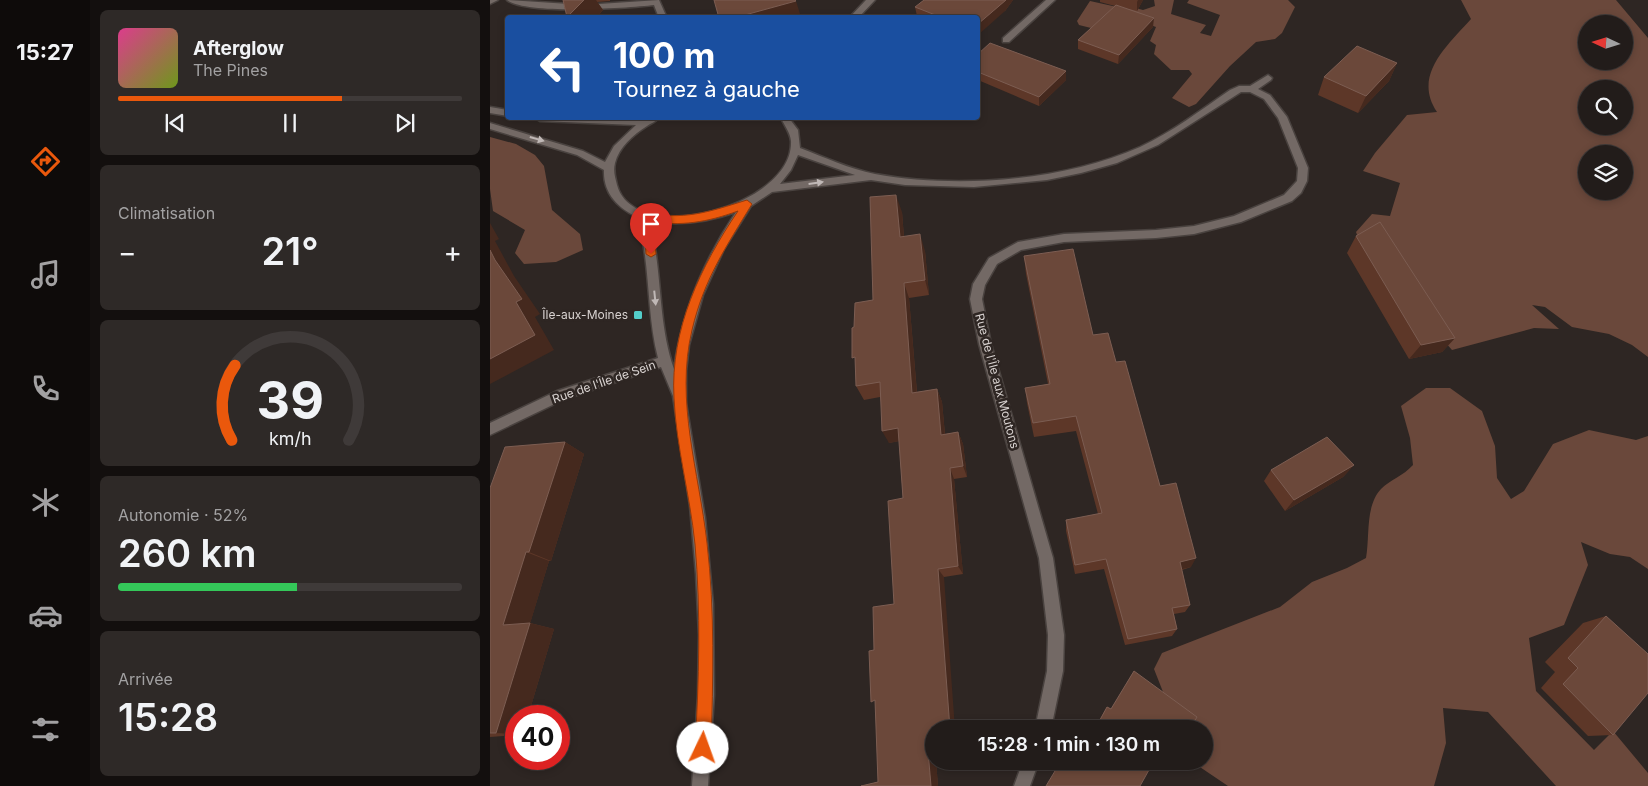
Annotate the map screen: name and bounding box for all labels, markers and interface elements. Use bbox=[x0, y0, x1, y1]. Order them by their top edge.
north arrow bbox=[1578, 15, 1632, 70]
map controls bbox=[1578, 15, 1633, 200]
text: 100 m bbox=[613, 34, 716, 76]
icon: left bbox=[530, 35, 595, 100]
text: Afterglow bbox=[193, 37, 284, 60]
text: 15:27 bbox=[16, 39, 74, 65]
text: The Pines bbox=[193, 60, 268, 80]
text: Tournez à gauche bbox=[613, 76, 800, 102]
button: search bbox=[1578, 80, 1633, 135]
icon: previous bbox=[161, 109, 189, 137]
icon: pause bbox=[276, 109, 304, 137]
icon: next bbox=[391, 109, 419, 137]
one-way arrow bbox=[529, 135, 544, 143]
icon: directions bbox=[28, 144, 63, 179]
button: layers bbox=[1578, 145, 1633, 200]
one-way arrow bbox=[809, 179, 825, 187]
text: Climatisation bbox=[118, 203, 215, 223]
pin bbox=[630, 203, 672, 254]
icon: arrive bbox=[637, 210, 665, 238]
text: 21° bbox=[261, 228, 319, 274]
text: − bbox=[118, 235, 137, 269]
text: + bbox=[443, 235, 462, 269]
icon: music bbox=[28, 257, 63, 292]
one-way arrow bbox=[651, 290, 659, 306]
place label: Île-aux-Moines bbox=[541, 307, 628, 322]
marker: Île-aux-Moines bbox=[632, 309, 644, 321]
street label: Rue de l'Île aux Moutons bbox=[972, 312, 1023, 450]
street label: Rue de l'Île de Sein bbox=[550, 357, 657, 406]
text: 39 bbox=[256, 369, 324, 432]
icon: phone bbox=[28, 371, 63, 406]
text: km/h bbox=[269, 428, 311, 449]
icon: climate bbox=[28, 485, 63, 520]
text: Autonomie · 52% bbox=[118, 505, 248, 525]
text: 260 km bbox=[118, 530, 256, 576]
icon: car bbox=[28, 598, 63, 633]
text: Arrivée bbox=[118, 669, 173, 689]
text: 15:28 bbox=[118, 694, 218, 740]
speed limit sign: 40 bbox=[505, 705, 570, 770]
icon: filters bbox=[28, 712, 63, 747]
position arrow bbox=[676, 721, 728, 773]
text: 15:28 · 1 min · 130 m bbox=[978, 733, 1160, 756]

